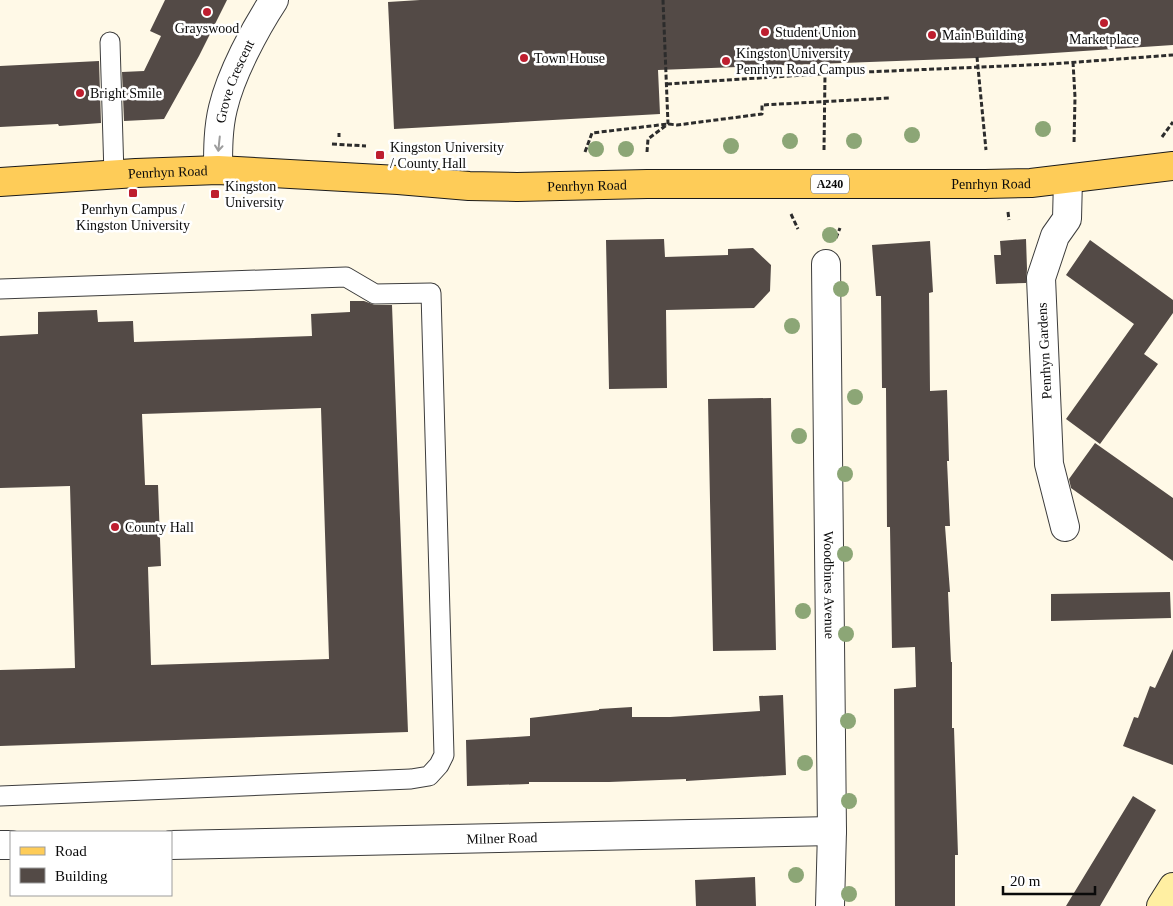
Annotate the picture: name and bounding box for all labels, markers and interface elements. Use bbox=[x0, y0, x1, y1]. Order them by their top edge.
marker: Grayswood bbox=[201, 6, 213, 18]
marker: Marketplace bbox=[1098, 17, 1110, 29]
place label: Grayswood bbox=[175, 21, 239, 36]
place label: Student Union bbox=[775, 25, 856, 40]
marker: Student Union bbox=[759, 26, 771, 38]
place label: Main Building bbox=[942, 28, 1024, 43]
marker: Main Building bbox=[926, 29, 938, 41]
place label: Marketplace bbox=[1069, 32, 1139, 47]
street label: Grove Crescent bbox=[213, 38, 257, 124]
place label: Kingston University Penrhyn Road Campus bbox=[736, 46, 865, 77]
place label: Town House bbox=[534, 51, 605, 66]
marker: Town House bbox=[518, 52, 530, 64]
marker: Kingston University Penrhyn Road Campus bbox=[720, 55, 732, 67]
place label: Bright Smile bbox=[90, 86, 162, 101]
marker: Bright Smile bbox=[74, 87, 86, 99]
one-way arrow bbox=[214, 135, 223, 151]
place label: Kingston University / County Hall bbox=[390, 140, 504, 171]
marker: Kingston University / County Hall bbox=[374, 149, 386, 161]
street label: Penrhyn Road bbox=[127, 163, 208, 182]
road number: A240 bbox=[811, 174, 849, 193]
street label: Penrhyn Road bbox=[951, 176, 1031, 192]
street label: Penrhyn Road bbox=[547, 177, 627, 194]
place label: Kingston University bbox=[225, 179, 284, 210]
marker: Penrhyn Campus / Kingston University bbox=[127, 187, 139, 199]
marker: Kingston University bbox=[209, 188, 221, 200]
place label: Penrhyn Campus / Kingston University bbox=[76, 202, 190, 233]
street label: Penrhyn Gardens bbox=[1034, 302, 1055, 400]
place label: County Hall bbox=[125, 520, 194, 535]
marker: County Hall bbox=[109, 521, 121, 533]
street label: Woodbines Avenue bbox=[821, 531, 837, 639]
street label: Milner Road bbox=[466, 830, 538, 847]
legend bbox=[10, 831, 172, 896]
text: Road bbox=[55, 843, 87, 859]
scale bar bbox=[1003, 864, 1096, 896]
text: Building bbox=[55, 868, 108, 884]
text: 20 m bbox=[1010, 873, 1041, 889]

